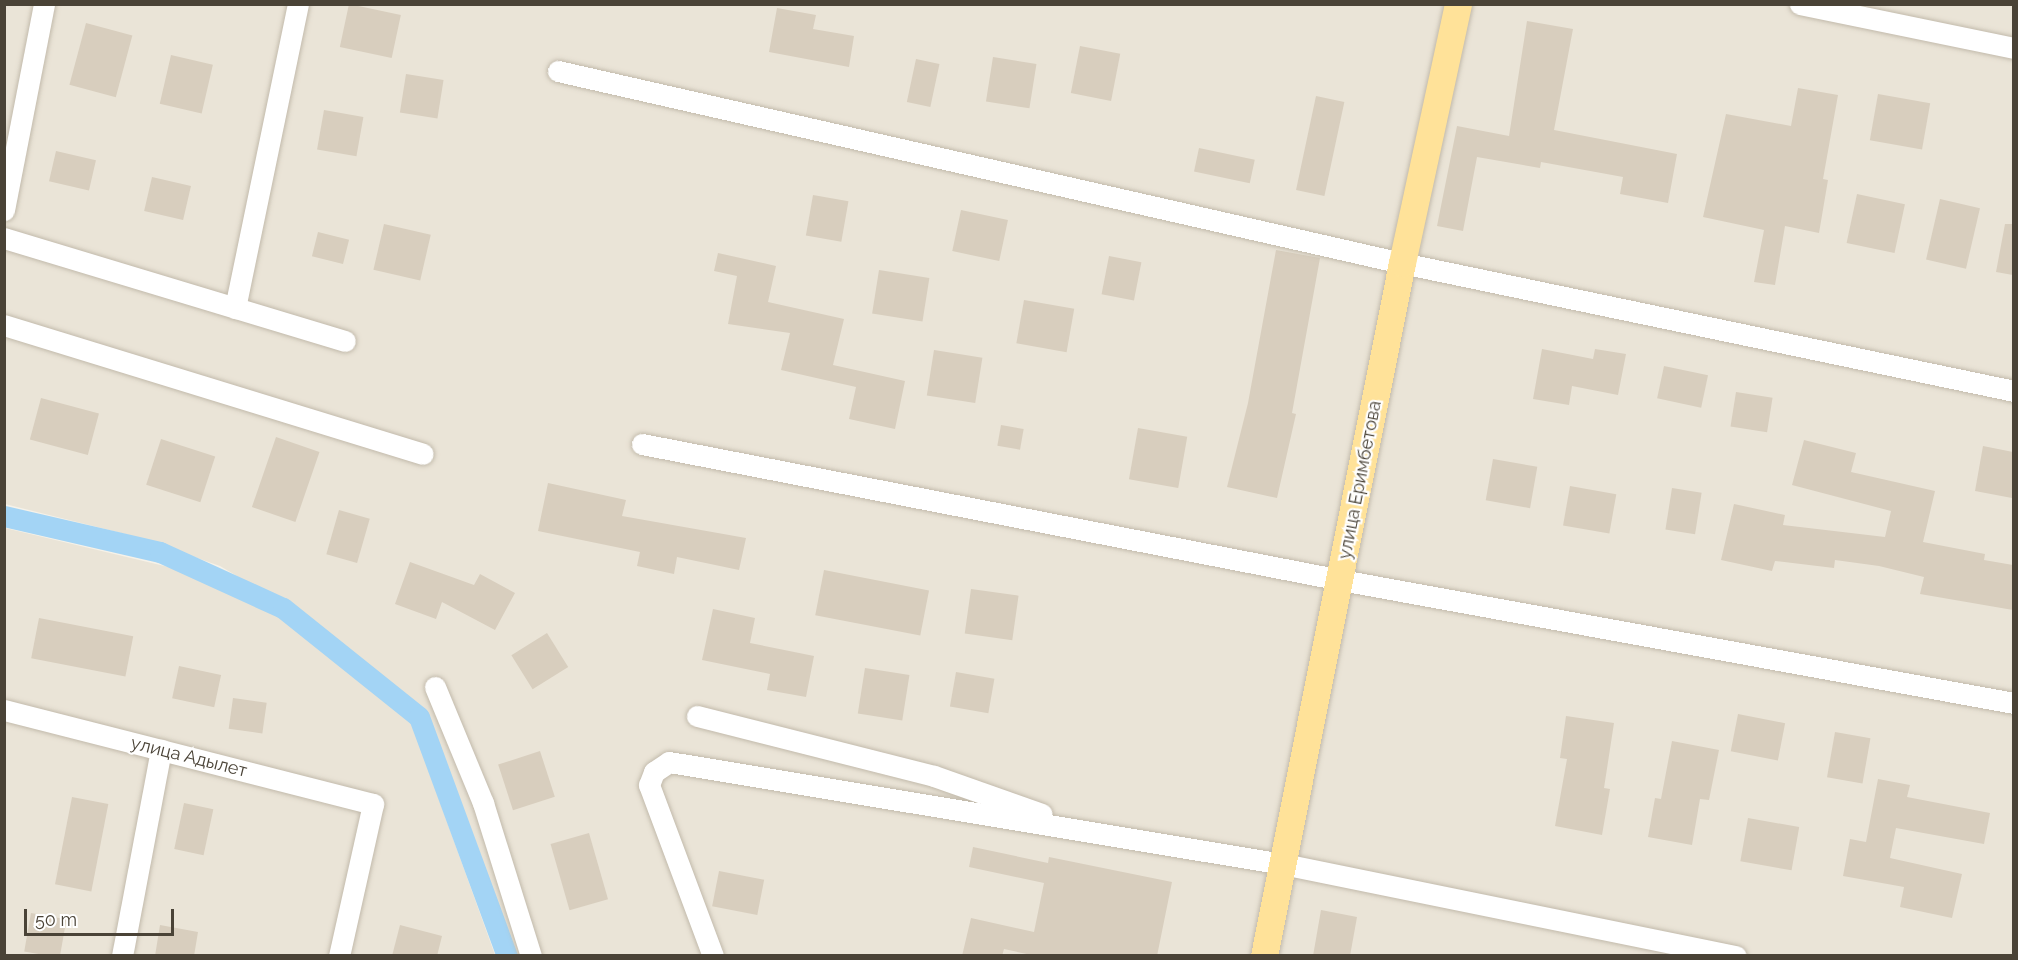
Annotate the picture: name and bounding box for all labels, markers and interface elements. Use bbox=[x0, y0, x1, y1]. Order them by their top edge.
street label: улица Еримбетова bbox=[1334, 399, 1386, 561]
street label: улица Адылет bbox=[128, 732, 250, 782]
scale bar bbox=[27, 897, 177, 935]
text: 50 m bbox=[35, 909, 77, 930]

